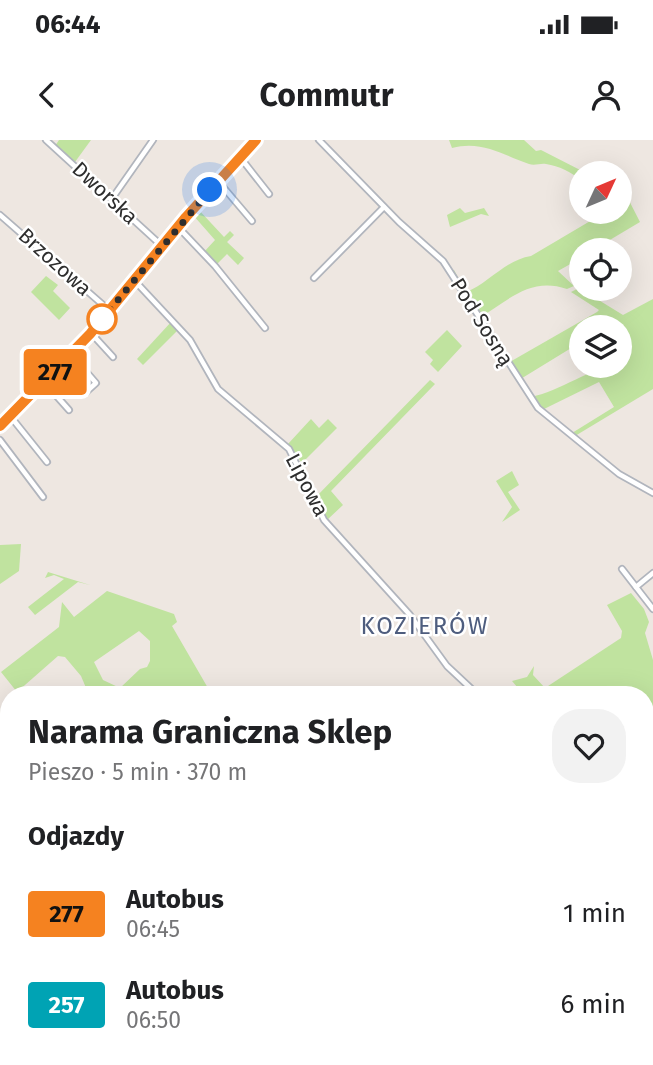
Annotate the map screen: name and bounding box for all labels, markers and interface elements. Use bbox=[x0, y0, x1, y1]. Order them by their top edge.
text: 06:44 bbox=[35, 9, 100, 40]
icon: back bbox=[28, 76, 66, 114]
text: Commutr bbox=[259, 76, 394, 114]
icon: person bbox=[587, 76, 625, 114]
street label: Dworska bbox=[67, 156, 143, 230]
north arrow bbox=[569, 161, 632, 224]
map controls bbox=[569, 161, 632, 378]
your location bbox=[192, 172, 227, 207]
street label: Brzozowa bbox=[13, 222, 97, 302]
button: locate bbox=[569, 238, 632, 301]
street label: Pod Sosną bbox=[445, 273, 519, 371]
unlabelled marker bbox=[87, 304, 117, 334]
button: layers bbox=[569, 315, 632, 378]
line badge: 277 bbox=[15, 349, 95, 395]
text: 277 bbox=[38, 358, 72, 386]
street label: Lipowa bbox=[280, 449, 334, 521]
district label: KOZIERÓW bbox=[361, 611, 490, 640]
button: heart bbox=[552, 709, 626, 783]
text: Narama Graniczna Sklep bbox=[28, 712, 392, 752]
text: Pieszo · 5 min · 370 m bbox=[28, 758, 247, 786]
text: Odjazdy bbox=[28, 821, 124, 852]
text: Autobus bbox=[126, 884, 224, 915]
text: 1 min bbox=[563, 898, 626, 929]
text: 277 bbox=[49, 900, 84, 928]
text: 06:45 bbox=[126, 915, 180, 943]
text: Autobus bbox=[126, 975, 224, 1006]
text: 6 min bbox=[560, 989, 626, 1020]
text: 257 bbox=[49, 991, 84, 1019]
text: 06:50 bbox=[126, 1006, 181, 1034]

